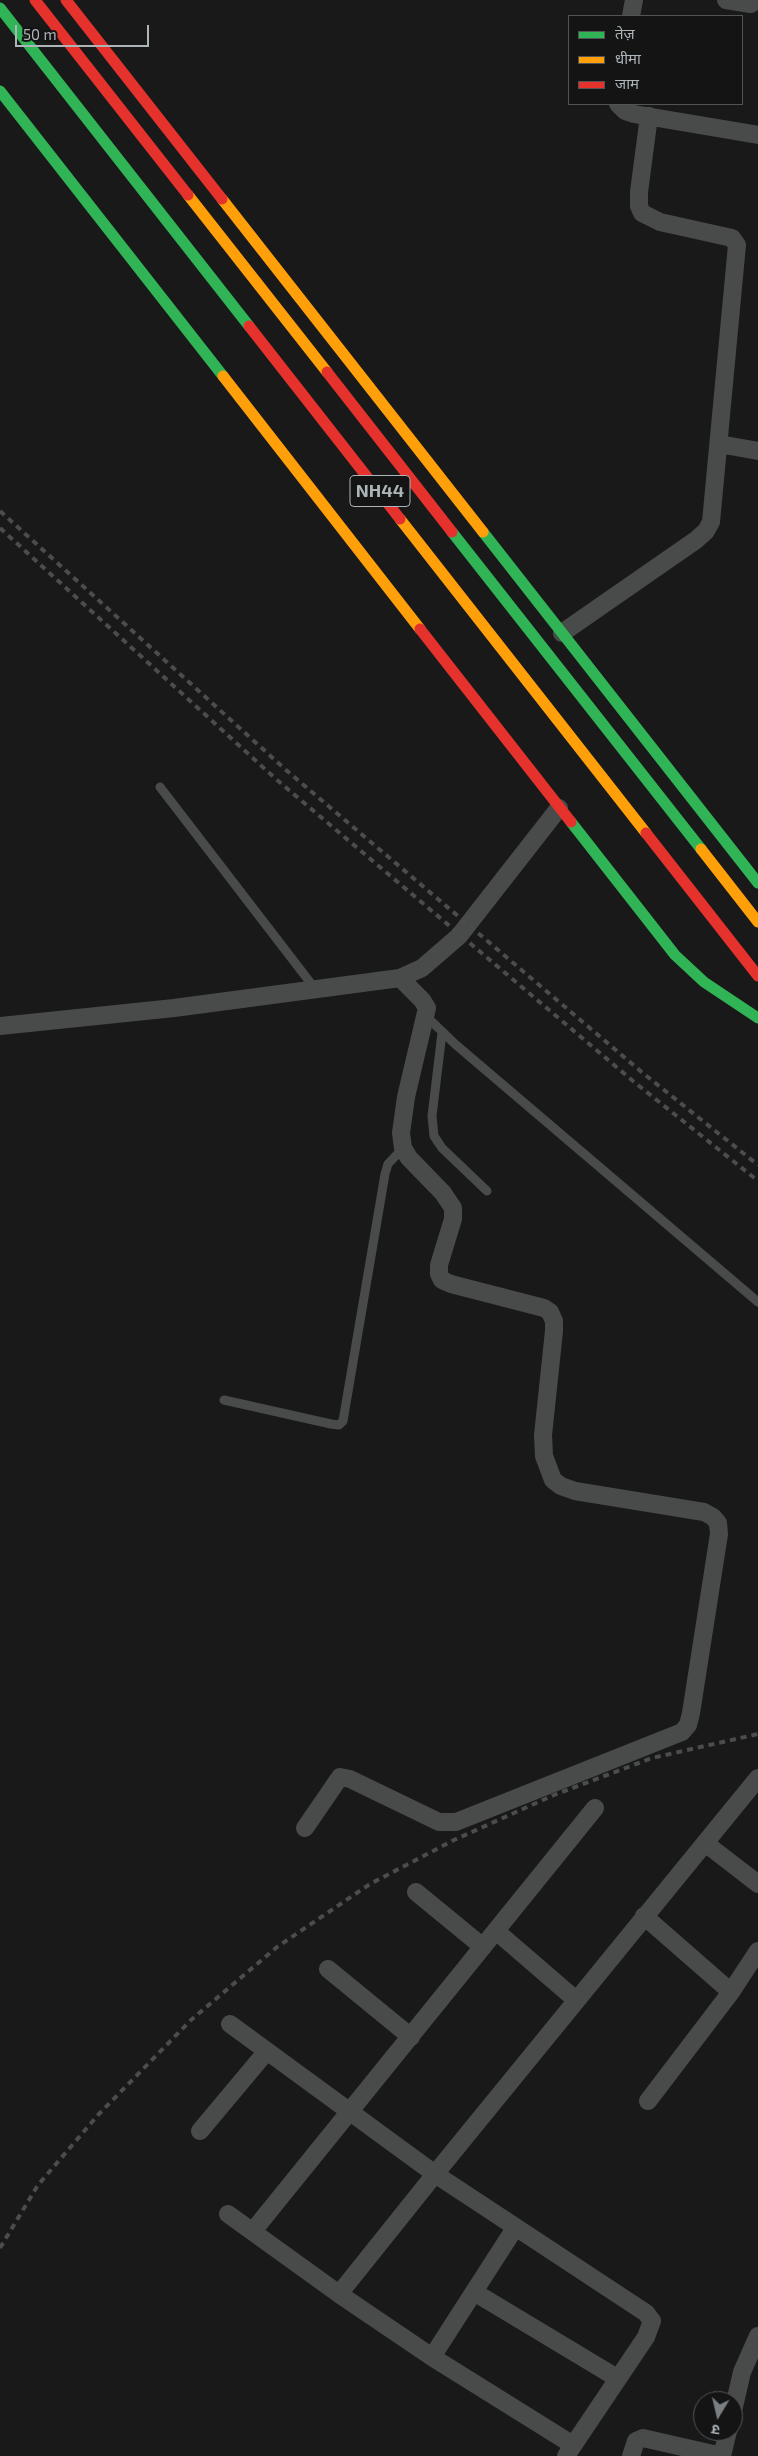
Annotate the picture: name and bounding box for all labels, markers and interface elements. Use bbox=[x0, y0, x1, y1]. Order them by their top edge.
scale bar bbox=[18, 15, 151, 47]
legend bbox=[568, 15, 743, 105]
text: तेज़ bbox=[615, 24, 635, 42]
text: 50 m bbox=[23, 25, 57, 43]
text: धीमा bbox=[615, 49, 641, 67]
text: जाम bbox=[615, 74, 639, 92]
road number: NH44 bbox=[350, 476, 410, 506]
north arrow bbox=[693, 2391, 743, 2441]
text: उ bbox=[710, 2421, 721, 2439]

